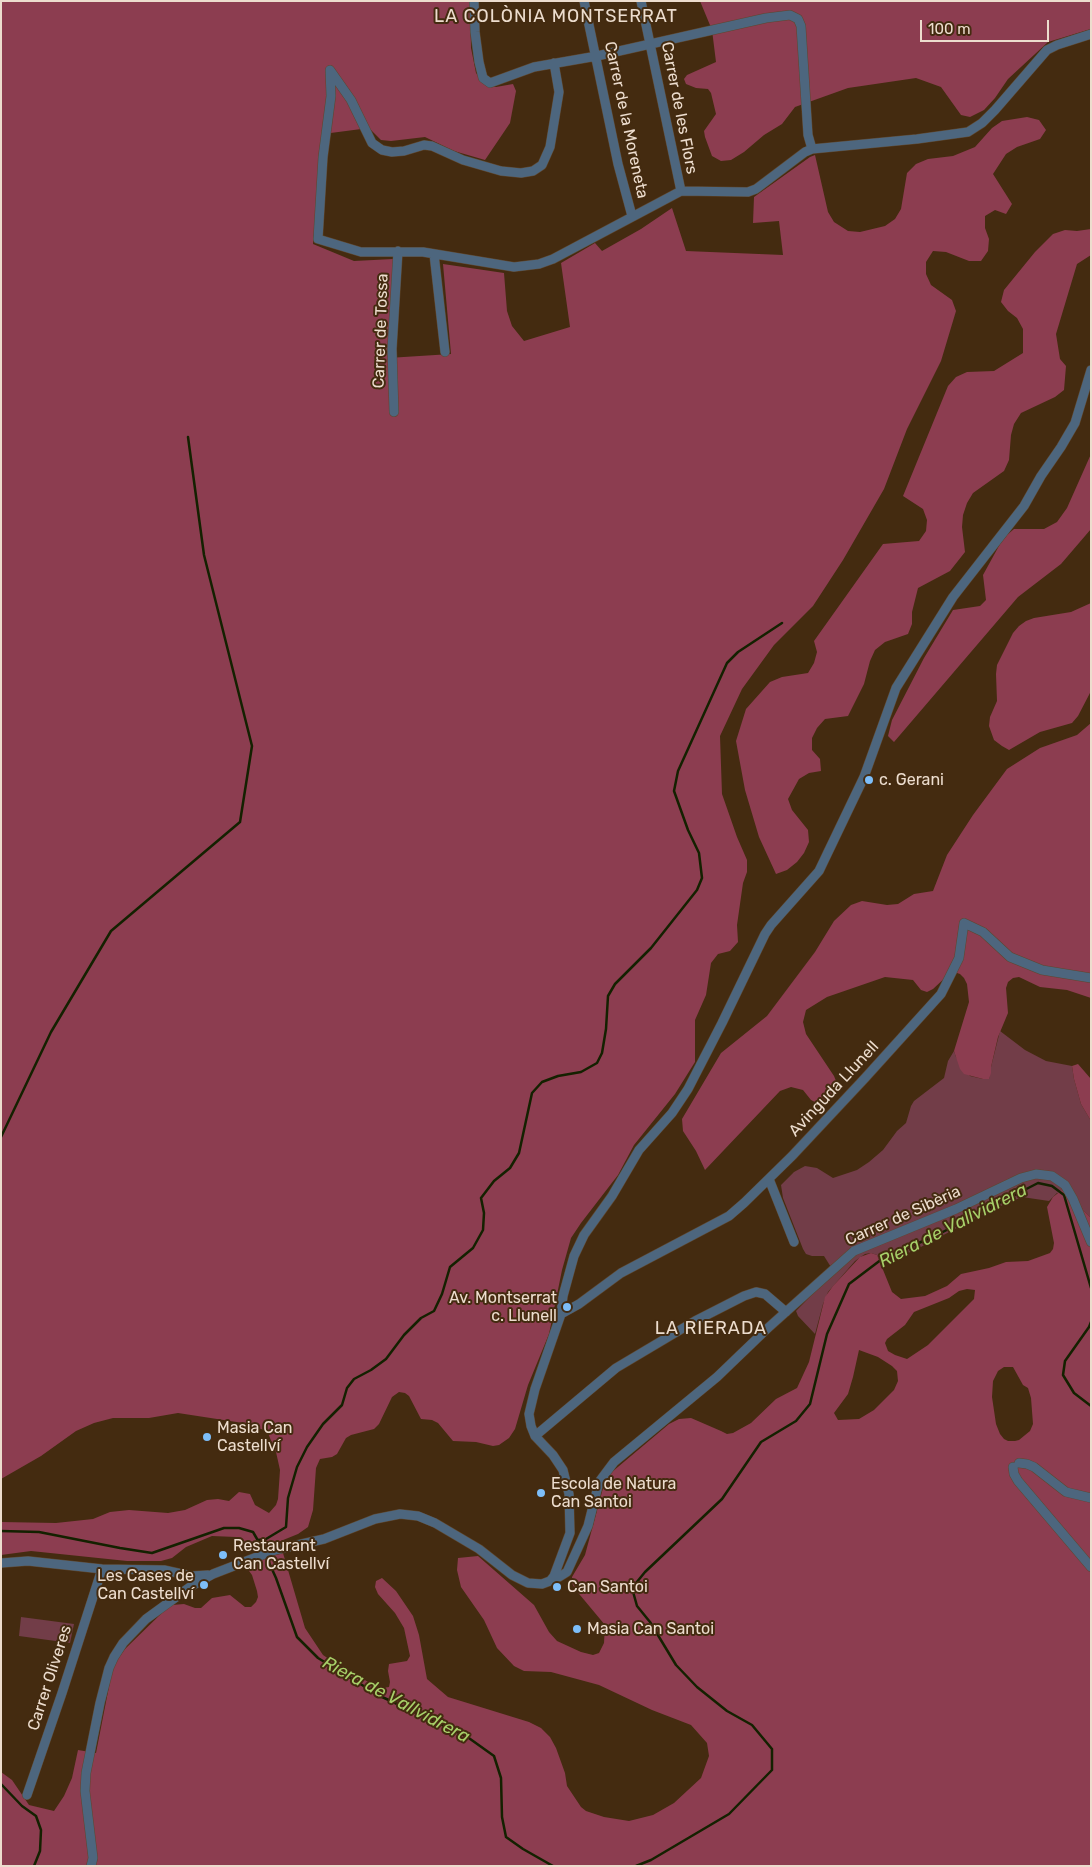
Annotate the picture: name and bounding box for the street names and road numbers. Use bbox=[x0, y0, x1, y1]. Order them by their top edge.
street label: Carrer de la Moreneta bbox=[600, 40, 652, 200]
street label: Carrer de les Flors bbox=[657, 40, 701, 176]
street label: Carrer de Tossa bbox=[369, 273, 393, 389]
street label: Avinguda Llunell bbox=[785, 1037, 883, 1141]
street label: Carrer de Sibèria bbox=[842, 1182, 964, 1250]
street label: Carrer Oliveres bbox=[24, 1623, 76, 1733]

